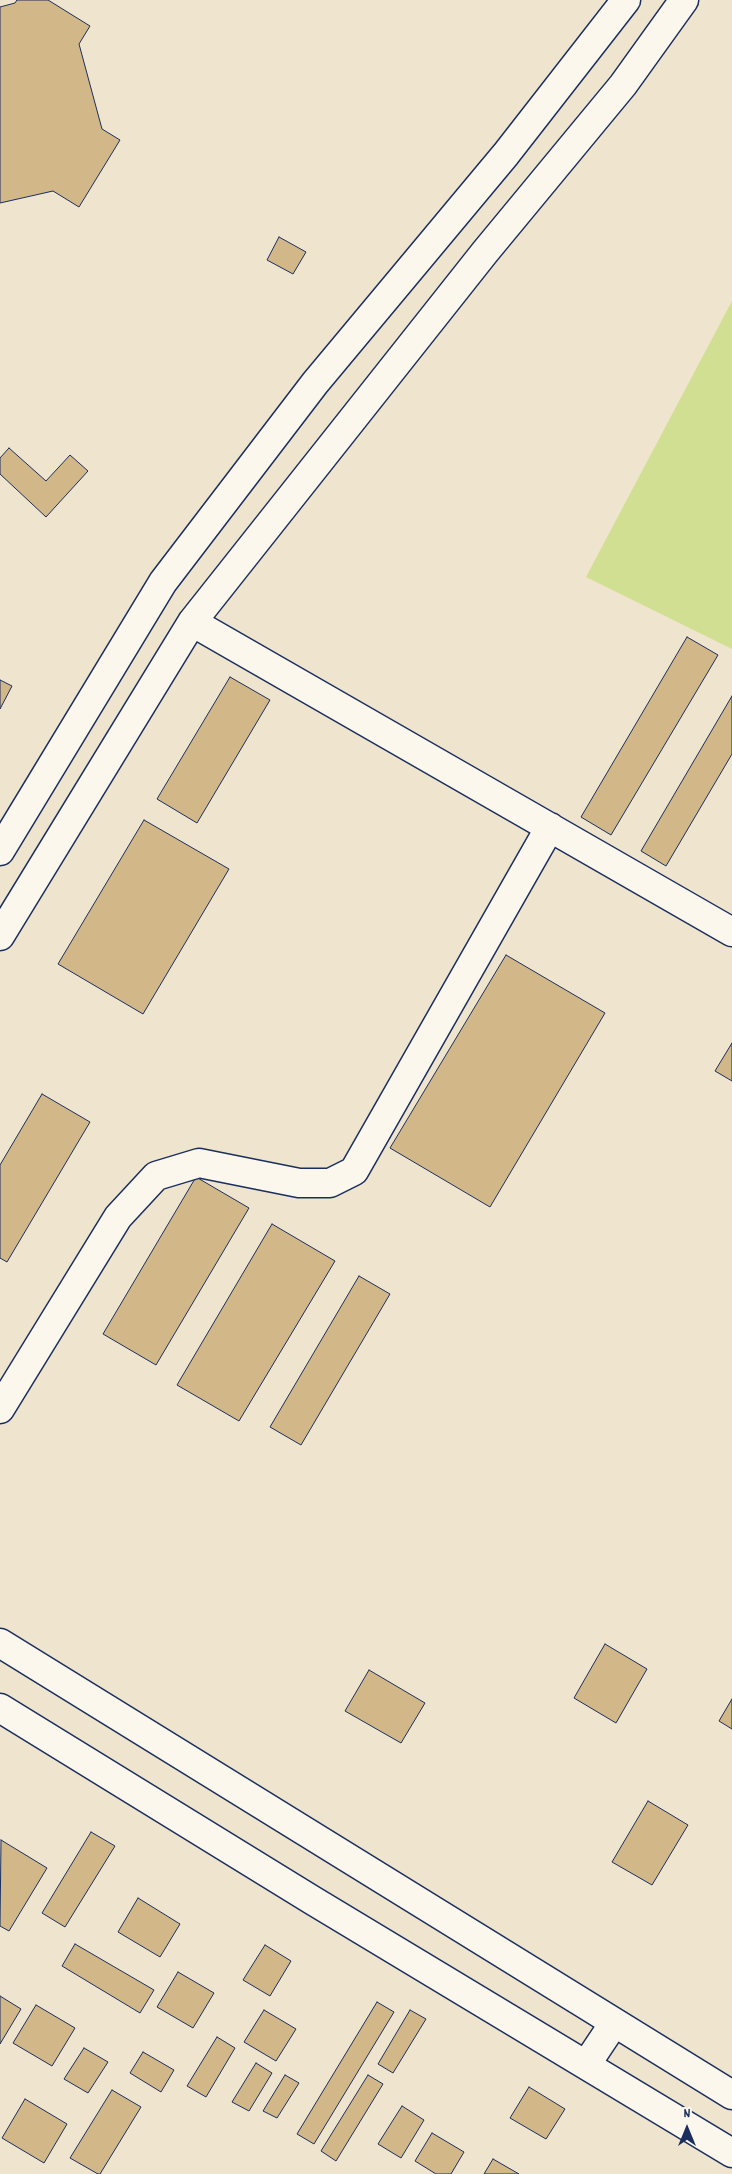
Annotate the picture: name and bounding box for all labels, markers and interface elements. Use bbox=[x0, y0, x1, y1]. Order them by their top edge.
north arrow bbox=[662, 2104, 712, 2154]
text: N bbox=[684, 2104, 690, 2124]

